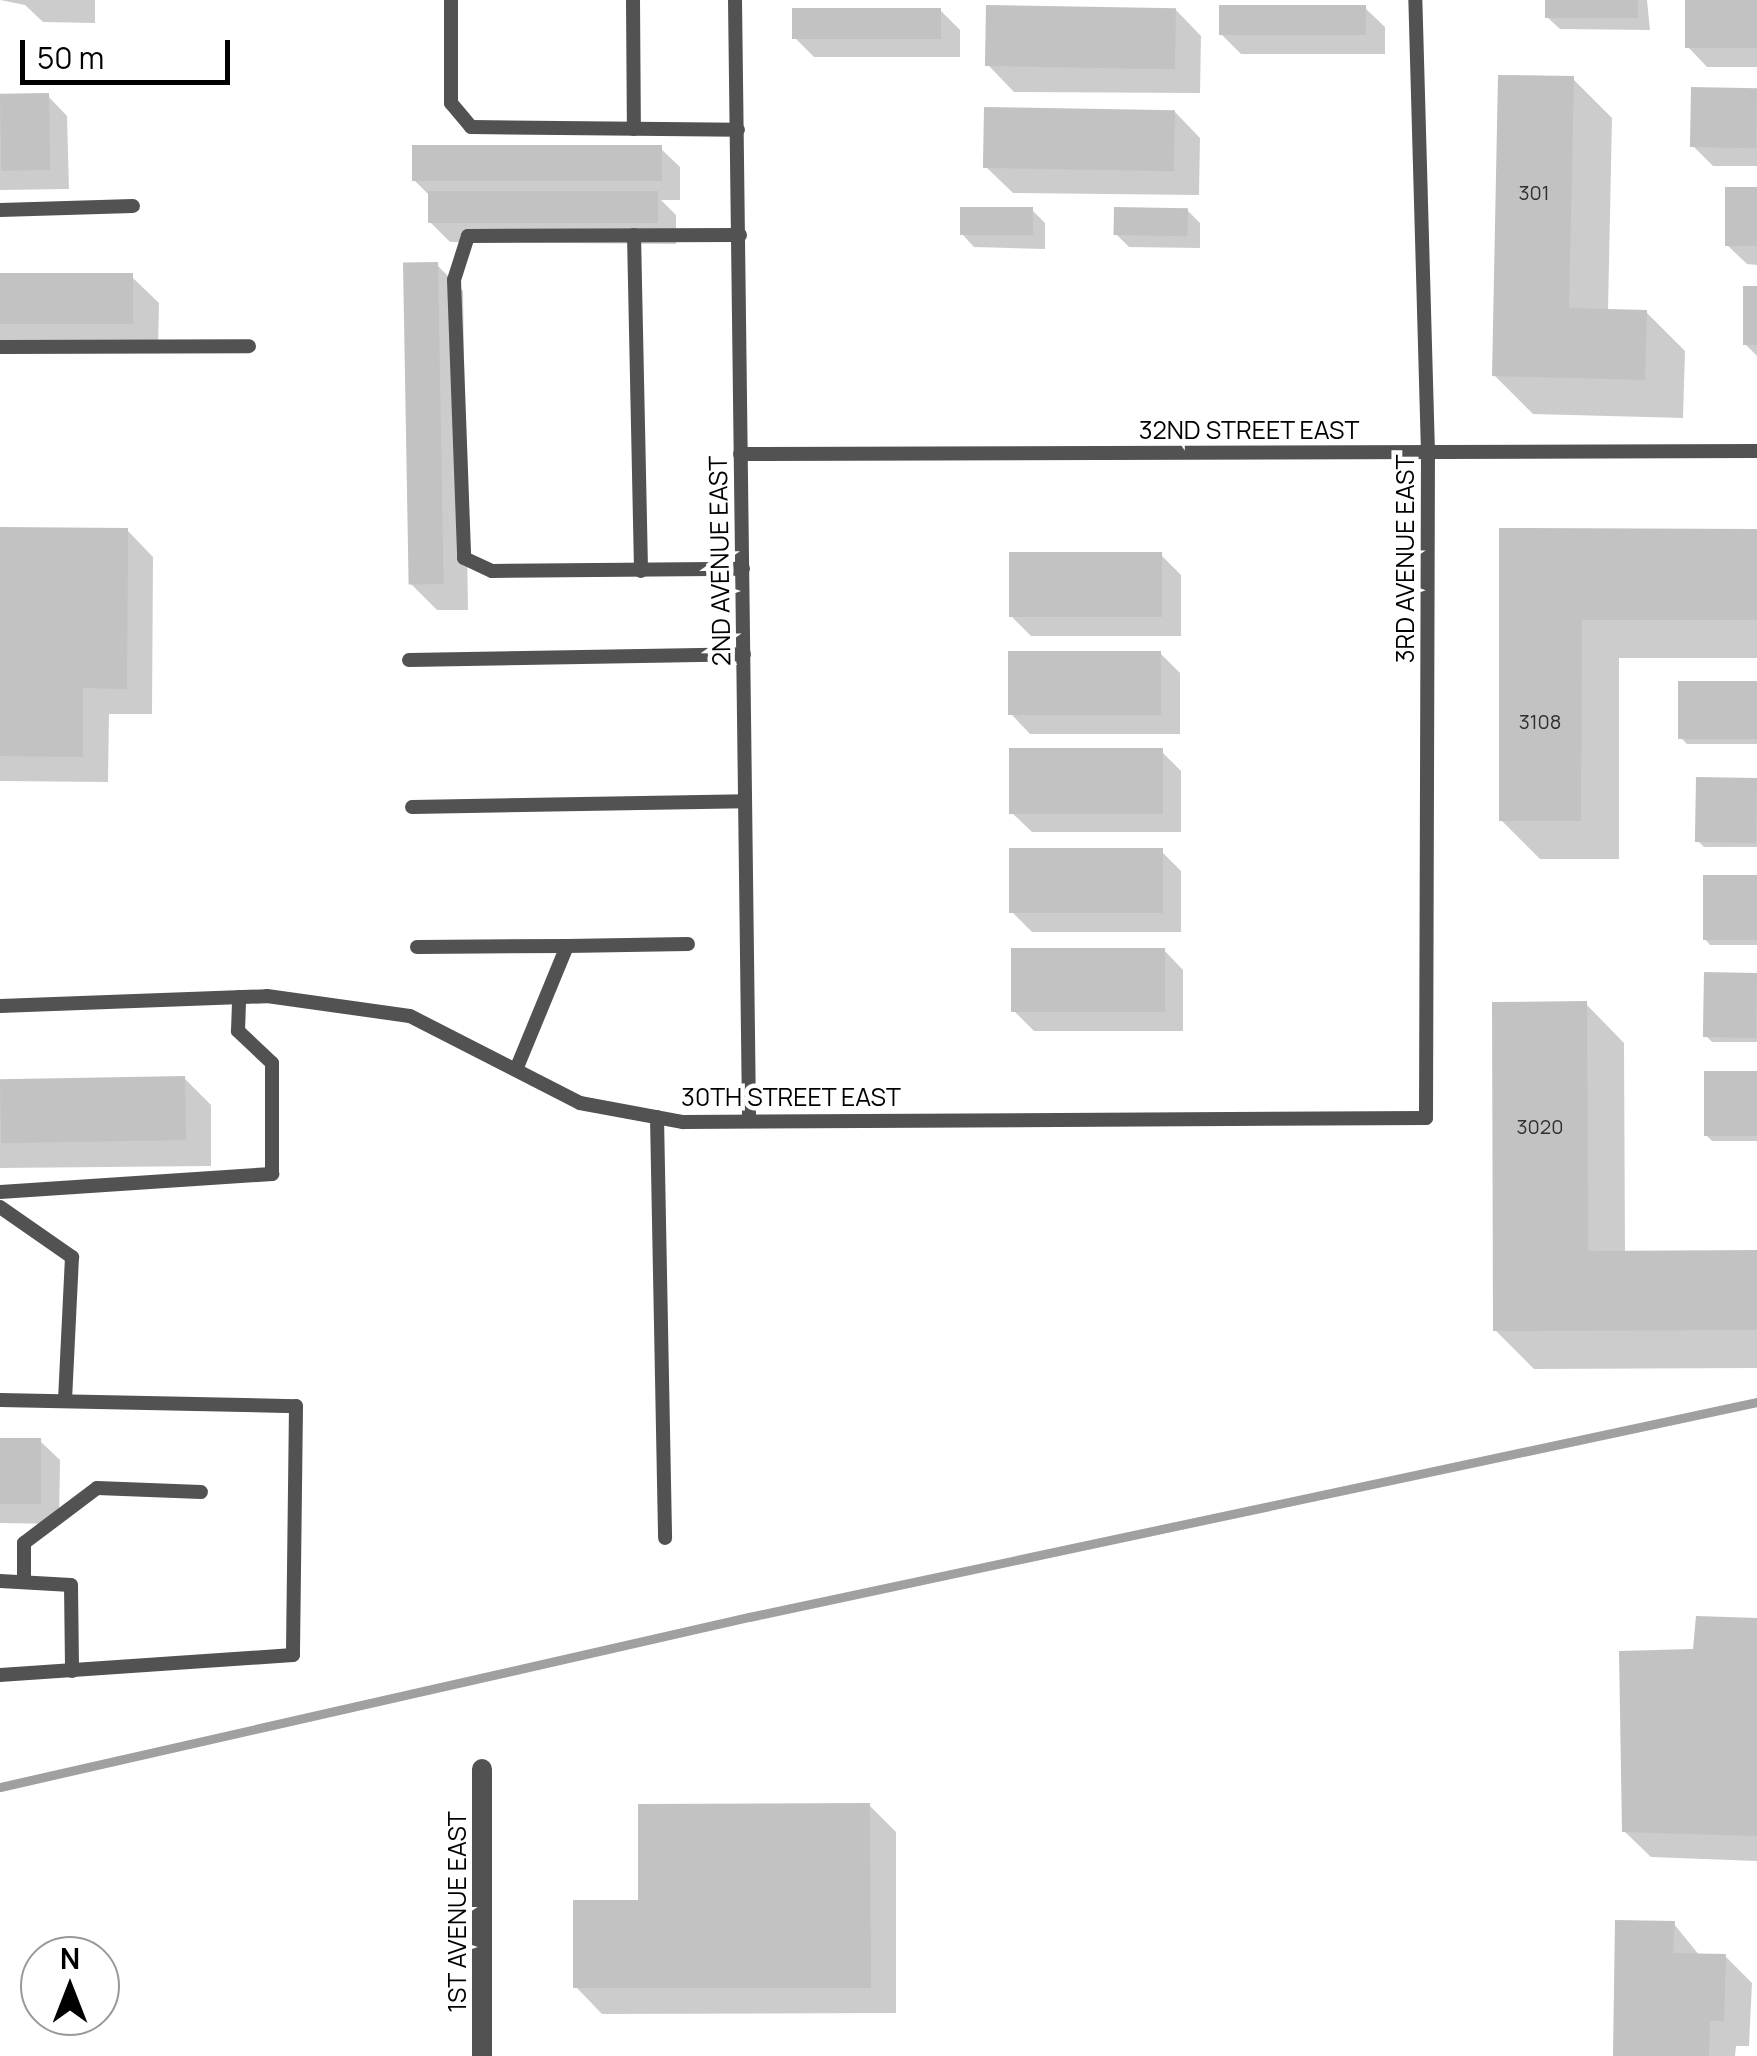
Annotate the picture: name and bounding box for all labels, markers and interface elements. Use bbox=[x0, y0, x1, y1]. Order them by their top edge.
scale bar bbox=[25, 20, 235, 82]
text: 50 m bbox=[37, 37, 104, 78]
house number: 301 bbox=[1518, 180, 1550, 204]
street label: 32ND STREET EAST bbox=[1138, 415, 1360, 445]
street label: 3RD AVENUE EAST bbox=[1390, 455, 1420, 663]
street label: 2ND AVENUE EAST bbox=[703, 456, 737, 666]
house number: 3108 bbox=[1519, 709, 1561, 733]
street label: 30TH STREET EAST bbox=[681, 1082, 901, 1112]
house number: 3020 bbox=[1517, 1114, 1563, 1138]
street label: 1ST AVENUE EAST bbox=[442, 1811, 472, 2013]
north arrow bbox=[20, 1936, 120, 2036]
text: N bbox=[60, 1939, 80, 1977]

